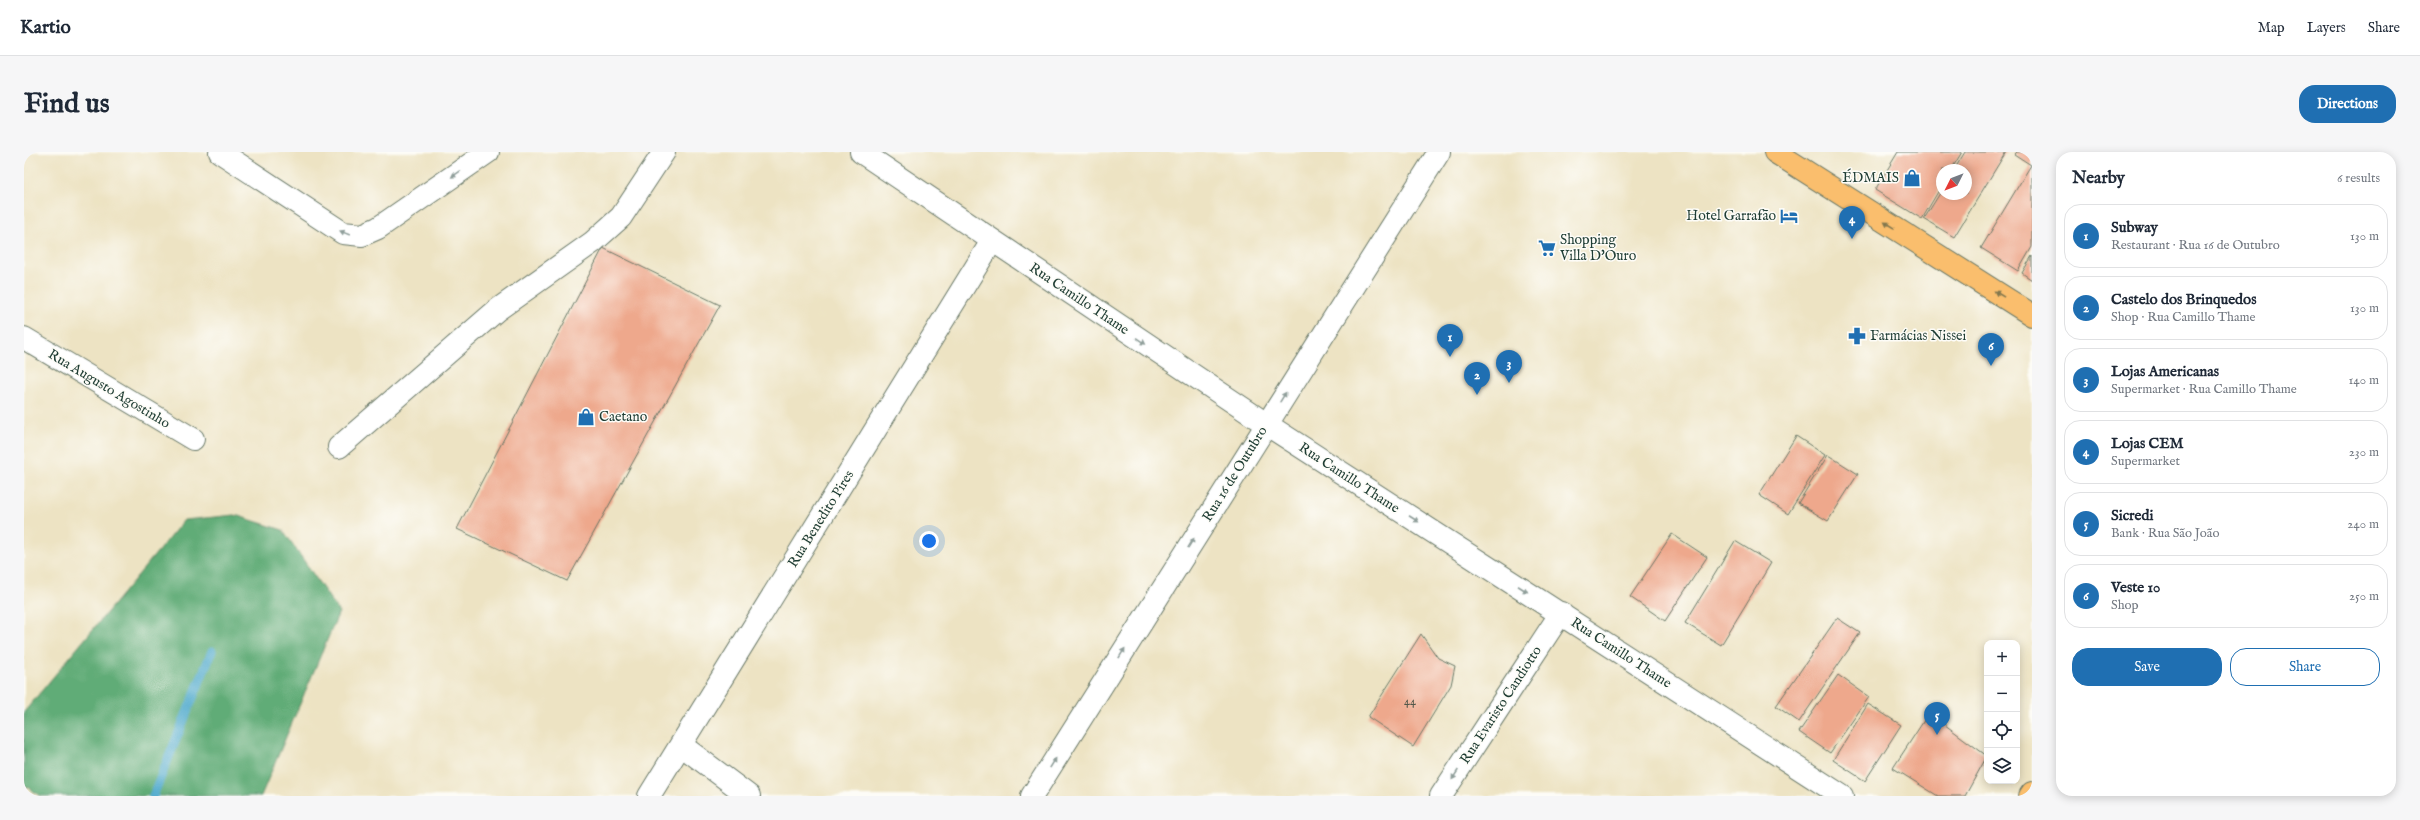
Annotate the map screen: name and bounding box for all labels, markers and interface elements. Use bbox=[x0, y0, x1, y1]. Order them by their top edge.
text: Kartio bbox=[20, 16, 71, 40]
text: Map bbox=[2258, 19, 2285, 37]
text: Layers bbox=[2307, 19, 2346, 37]
text: Share bbox=[2368, 19, 2400, 37]
button: Directions bbox=[2299, 85, 2396, 123]
text: Find us bbox=[24, 87, 110, 122]
north arrow bbox=[1936, 164, 1972, 200]
place label: ÉDMAIS bbox=[1842, 168, 1899, 187]
shop icon: ÉDMAIS bbox=[1902, 168, 1922, 188]
text: Nearby bbox=[2072, 168, 2125, 189]
one-way arrow bbox=[451, 170, 462, 178]
text: 6 results bbox=[2337, 170, 2380, 187]
hotel icon: Hotel Garrafão bbox=[1779, 206, 1799, 226]
pin: 4 bbox=[1839, 206, 1865, 239]
place label: Hotel Garrafão bbox=[1686, 207, 1776, 225]
text: Subway bbox=[2111, 218, 2158, 237]
one-way arrow bbox=[1883, 221, 1895, 228]
text: 1 bbox=[2084, 228, 2088, 245]
text: 130 m bbox=[2350, 228, 2379, 245]
one-way arrow bbox=[340, 230, 351, 236]
place label: Shopping Villa D'Ouro bbox=[1559, 231, 1637, 265]
text: Restaurant · Rua 16 de Outubro bbox=[2111, 237, 2280, 254]
supermarket icon: Shopping Villa D'Ouro bbox=[1537, 238, 1557, 258]
street label: Rua Camillo Thame bbox=[1026, 259, 1133, 339]
one-way arrow bbox=[1994, 290, 2004, 298]
text: Castelo dos Brinquedos bbox=[2111, 290, 2256, 309]
text: 2 bbox=[2083, 300, 2089, 317]
text: 130 m bbox=[2350, 300, 2379, 317]
text: Shop · Rua Camillo Thame bbox=[2111, 309, 2256, 326]
pin: 1 bbox=[1437, 324, 1463, 357]
pharmacy icon: Farmácias Nissei bbox=[1847, 326, 1867, 346]
place label: Farmácias Nissei bbox=[1870, 327, 1967, 345]
pin: 6 bbox=[1978, 333, 2004, 366]
one-way arrow bbox=[1136, 337, 1146, 345]
street label: Rua Augusto Agostinho bbox=[45, 345, 174, 433]
pin: 3 bbox=[1496, 350, 1522, 383]
pin: 2 bbox=[1464, 362, 1490, 395]
text: Lojas Americanas bbox=[2111, 362, 2219, 381]
text: 3 bbox=[2084, 372, 2088, 389]
text: 140 m bbox=[2349, 372, 2379, 389]
text: Supermarket · Rua Camillo Thame bbox=[2111, 381, 2297, 398]
one-way arrow bbox=[1279, 392, 1287, 402]
shop icon: Caetano bbox=[576, 407, 596, 427]
place label: Caetano bbox=[599, 408, 648, 426]
street label: Rua 16 de Outubro bbox=[1198, 423, 1272, 525]
text: Lojas CEM bbox=[2111, 434, 2184, 453]
street label: Rua Camillo Thame bbox=[1295, 439, 1403, 518]
text: 4 bbox=[2083, 444, 2089, 461]
text: 230 m bbox=[2349, 444, 2379, 461]
text: Supermarket bbox=[2111, 453, 2180, 470]
street label: Rua Benedito Pires bbox=[784, 467, 858, 571]
text: Sicredi bbox=[2111, 506, 2154, 525]
one-way arrow bbox=[1408, 516, 1420, 523]
text: 5 bbox=[2084, 516, 2088, 533]
text: 240 m bbox=[2347, 516, 2379, 533]
text: Bank · Rua São João bbox=[2111, 525, 2219, 542]
your location bbox=[919, 531, 939, 551]
one-way arrow bbox=[1188, 537, 1195, 549]
text: Veste 10 bbox=[2111, 578, 2160, 597]
one-way arrow bbox=[1518, 586, 1529, 593]
text: 6 bbox=[2083, 588, 2089, 605]
text: 250 m bbox=[2349, 588, 2379, 605]
text: Shop bbox=[2111, 597, 2139, 614]
street label: Rua Camillo Thame bbox=[1567, 614, 1675, 693]
map controls bbox=[1984, 640, 2020, 784]
button: + bbox=[1984, 640, 2020, 676]
street label: Rua Evaristo Candiotto bbox=[1456, 642, 1546, 767]
one-way arrow bbox=[1118, 648, 1126, 658]
button: Save bbox=[2072, 648, 2222, 686]
button: Share bbox=[2230, 648, 2380, 686]
button: − bbox=[1984, 676, 2020, 712]
house number: 44 bbox=[1404, 694, 1416, 709]
pin: 5 bbox=[1924, 702, 1950, 735]
button: locate bbox=[1984, 712, 2020, 748]
button: layers bbox=[1984, 748, 2020, 784]
one-way arrow bbox=[1049, 758, 1057, 768]
one-way arrow bbox=[1451, 770, 1459, 780]

